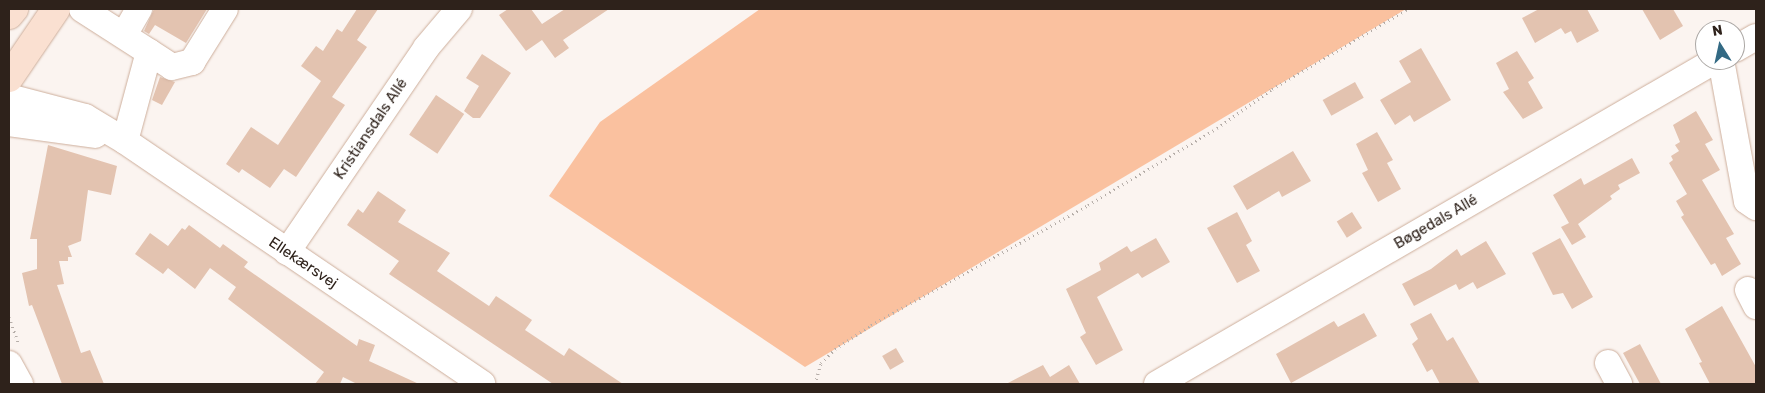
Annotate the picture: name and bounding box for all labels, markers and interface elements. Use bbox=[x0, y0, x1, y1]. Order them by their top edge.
north arrow bbox=[1695, 20, 1745, 70]
text: N bbox=[1711, 21, 1724, 40]
street label: Kristiansdals Allé bbox=[330, 75, 412, 183]
street label: Bøgedals Allé bbox=[1391, 191, 1481, 253]
street label: Ellekærsvej bbox=[265, 233, 341, 293]

